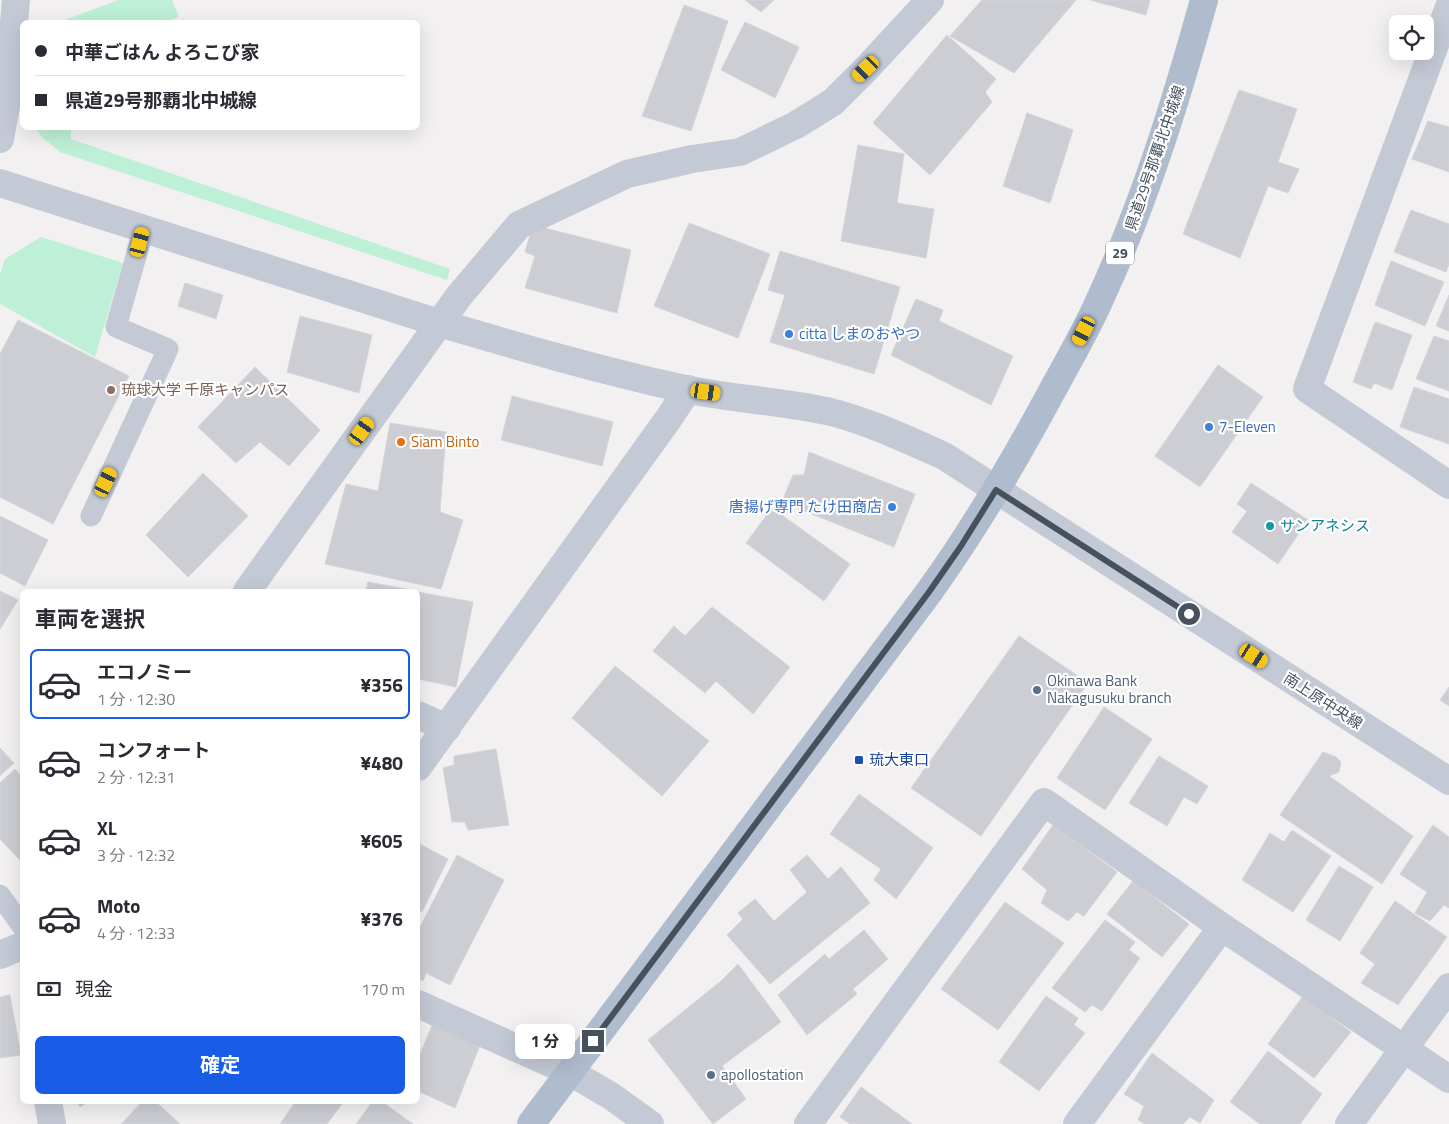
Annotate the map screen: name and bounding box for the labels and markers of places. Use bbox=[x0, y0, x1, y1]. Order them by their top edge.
place label: citta しまのおやつ bbox=[799, 322, 920, 345]
marker: citta しまのおやつ bbox=[783, 328, 795, 340]
place label: 琉球大学 千原キャンパス bbox=[121, 378, 289, 401]
marker: 琉球大学 千原キャンパス bbox=[105, 384, 117, 396]
place label: 7-Eleven bbox=[1219, 415, 1276, 438]
marker: 7-Eleven bbox=[1203, 421, 1215, 433]
place label: Siam Binto bbox=[411, 430, 480, 453]
marker: Siam Binto bbox=[395, 436, 407, 448]
place label: 唐揚げ専門 たけ田商店 bbox=[729, 495, 882, 518]
marker: 唐揚げ専門 たけ田商店 bbox=[886, 501, 898, 513]
place label: サンアネシス bbox=[1280, 514, 1370, 537]
marker: サンアネシス bbox=[1264, 520, 1276, 532]
place label: Okinawa Bank Nakagusuku branch bbox=[1047, 669, 1172, 709]
marker: Okinawa Bank Nakagusuku branch bbox=[1031, 684, 1043, 696]
place label: 琉大東口 bbox=[869, 748, 929, 771]
marker: 琉大東口 bbox=[853, 754, 865, 766]
place label: apollostation bbox=[721, 1063, 803, 1086]
marker: apollostation bbox=[705, 1069, 717, 1081]

